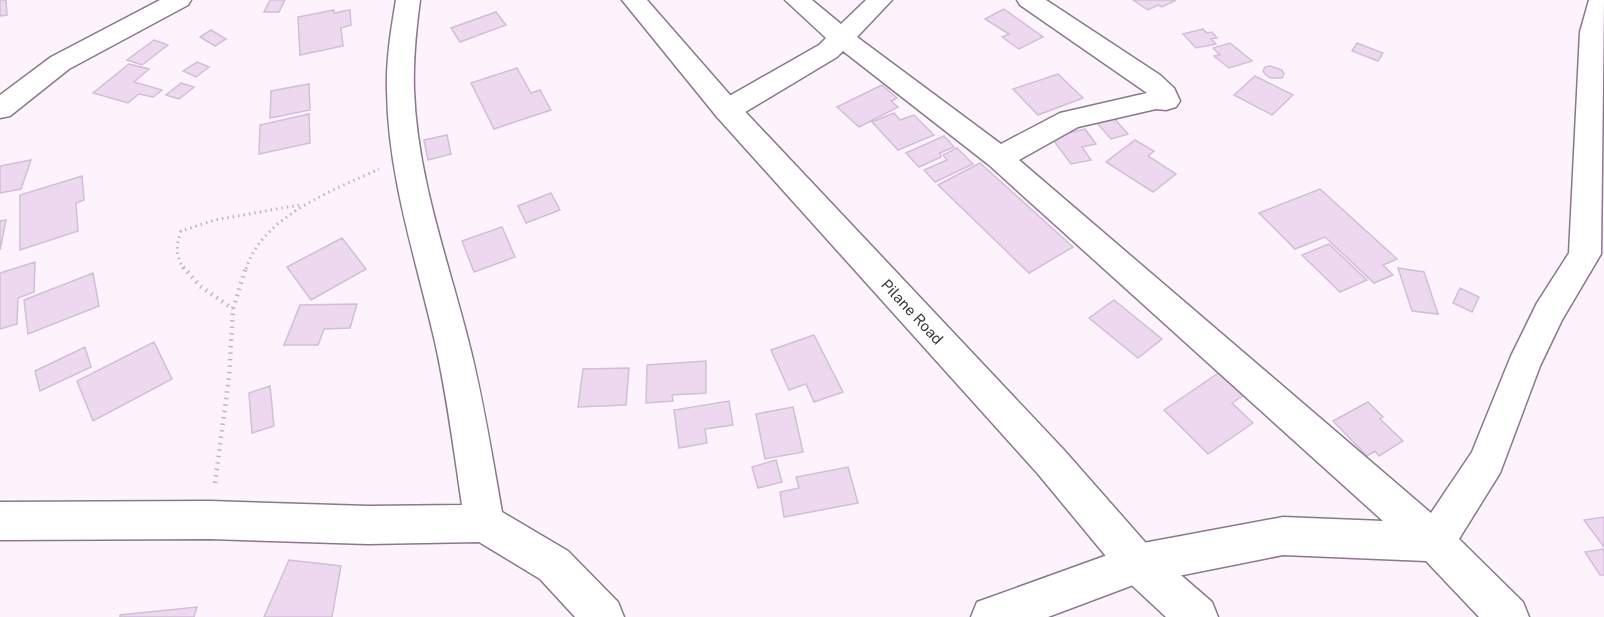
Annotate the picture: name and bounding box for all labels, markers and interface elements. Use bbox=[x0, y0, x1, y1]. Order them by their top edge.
street label: Pilane Road bbox=[878, 276, 947, 348]

